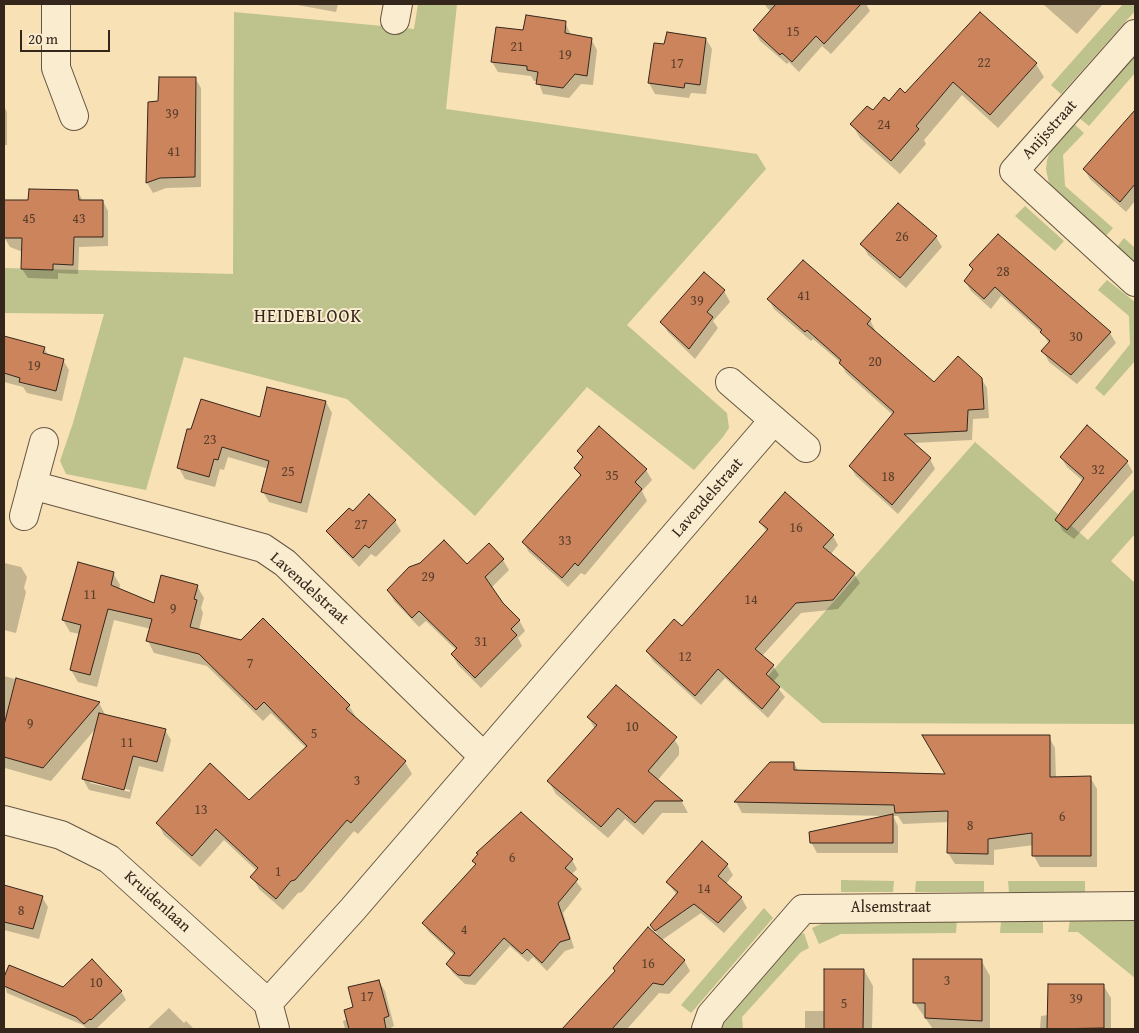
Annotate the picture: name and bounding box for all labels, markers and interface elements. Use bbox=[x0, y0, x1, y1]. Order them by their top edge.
scale bar bbox=[22, 20, 112, 52]
house number: 15 bbox=[786, 24, 800, 40]
text: 20 m bbox=[28, 28, 58, 49]
house number: 21 bbox=[510, 39, 524, 55]
house number: 19 bbox=[558, 47, 572, 63]
house number: 22 bbox=[977, 55, 991, 71]
house number: 17 bbox=[670, 56, 684, 72]
street label: Anijsstraat bbox=[1018, 96, 1082, 164]
house number: 39 bbox=[165, 106, 179, 122]
house number: 24 bbox=[877, 117, 891, 133]
house number: 41 bbox=[167, 144, 181, 160]
house number: 45 bbox=[22, 211, 36, 227]
house number: 43 bbox=[72, 211, 86, 227]
house number: 26 bbox=[895, 229, 909, 245]
house number: 28 bbox=[996, 264, 1010, 280]
house number: 41 bbox=[797, 288, 811, 304]
house number: 39 bbox=[690, 293, 704, 309]
district label: HEIDEBLOOK bbox=[253, 306, 363, 328]
house number: 30 bbox=[1069, 329, 1083, 345]
house number: 20 bbox=[868, 354, 882, 370]
house number: 19 bbox=[27, 358, 41, 374]
house number: 23 bbox=[203, 432, 217, 448]
street label: Lavendelstraat bbox=[668, 454, 748, 542]
house number: 32 bbox=[1091, 462, 1105, 478]
house number: 25 bbox=[281, 464, 295, 480]
house number: 35 bbox=[605, 468, 619, 484]
house number: 18 bbox=[881, 469, 895, 485]
house number: 27 bbox=[354, 517, 368, 533]
house number: 16 bbox=[789, 520, 803, 536]
house number: 33 bbox=[558, 533, 572, 549]
street label: Lavendelstraat bbox=[266, 549, 352, 629]
house number: 29 bbox=[421, 569, 435, 585]
house number: 11 bbox=[83, 587, 97, 603]
house number: 14 bbox=[744, 592, 758, 608]
house number: 9 bbox=[170, 601, 176, 617]
house number: 31 bbox=[474, 634, 488, 650]
house number: 12 bbox=[678, 649, 692, 665]
house number: 7 bbox=[247, 656, 253, 672]
house number: 9 bbox=[27, 716, 33, 732]
house number: 10 bbox=[625, 719, 639, 735]
house number: 5 bbox=[311, 726, 317, 742]
house number: 11 bbox=[120, 735, 134, 751]
house number: 3 bbox=[354, 773, 360, 789]
house number: 13 bbox=[194, 802, 208, 818]
house number: 6 bbox=[1059, 809, 1065, 825]
house number: 8 bbox=[967, 818, 973, 834]
house number: 6 bbox=[509, 850, 515, 866]
house number: 1 bbox=[275, 864, 281, 880]
street label: Kruidenlaan bbox=[120, 867, 194, 937]
house number: 14 bbox=[697, 881, 711, 897]
street label: Alsemstraat bbox=[851, 898, 931, 918]
house number: 8 bbox=[18, 903, 24, 919]
house number: 4 bbox=[461, 922, 467, 938]
house number: 16 bbox=[641, 956, 655, 972]
house number: 3 bbox=[944, 973, 950, 989]
house number: 10 bbox=[89, 975, 103, 991]
house number: 17 bbox=[360, 989, 374, 1005]
house number: 39 bbox=[1069, 991, 1083, 1007]
house number: 5 bbox=[841, 996, 847, 1012]

